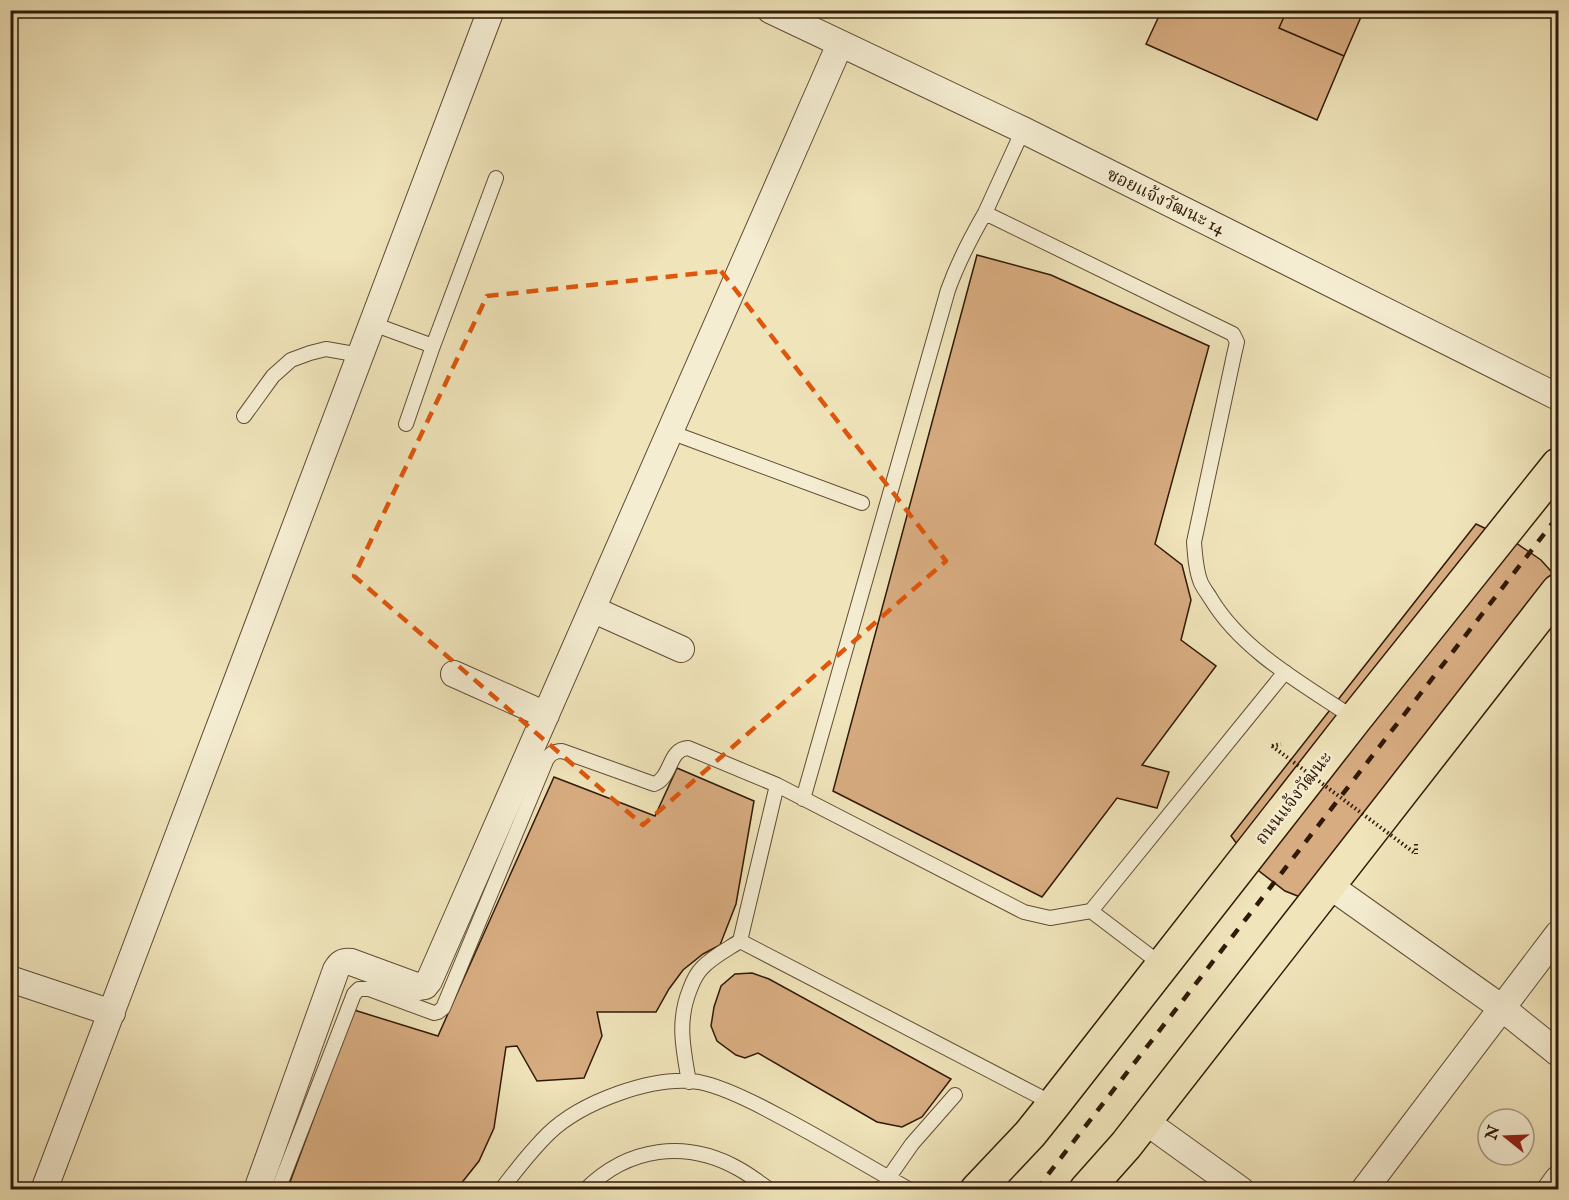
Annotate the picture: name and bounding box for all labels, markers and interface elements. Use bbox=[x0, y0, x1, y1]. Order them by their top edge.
street label: ซอยแจ้งวัฒนะ 14 bbox=[1102, 164, 1228, 241]
street label: ถนนแจ้งวัฒนะ bbox=[1251, 748, 1338, 850]
north arrow bbox=[1476, 1107, 1536, 1167]
text: N bbox=[1482, 1123, 1505, 1144]

